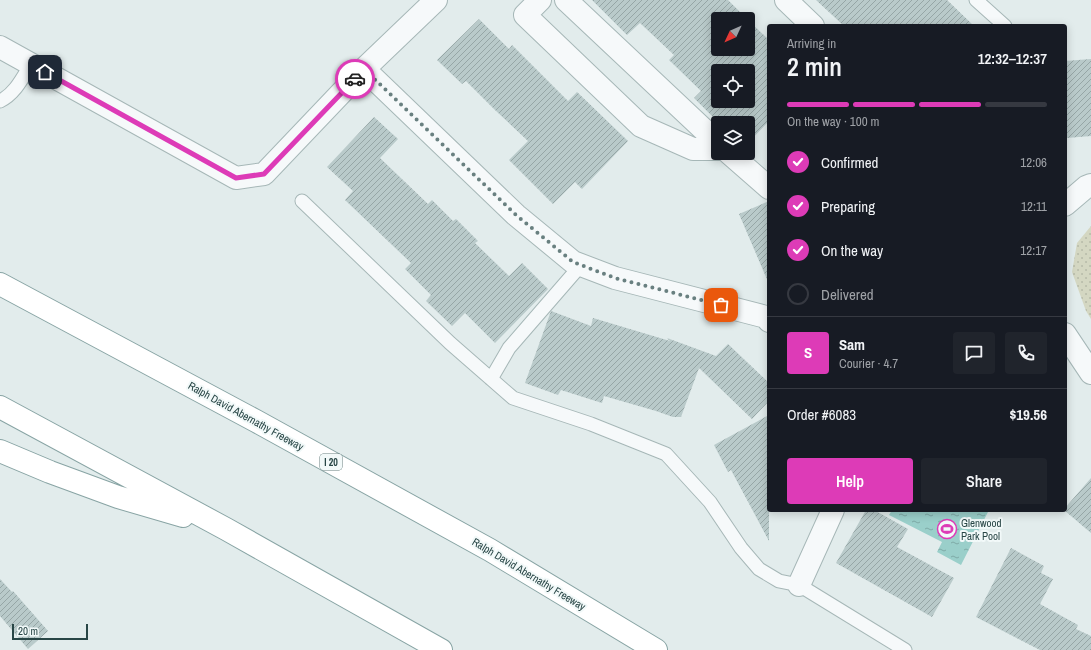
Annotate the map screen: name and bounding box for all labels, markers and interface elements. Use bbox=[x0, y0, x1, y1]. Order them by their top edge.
north arrow bbox=[711, 12, 755, 56]
map controls bbox=[711, 12, 755, 160]
text: Arriving in bbox=[787, 35, 836, 52]
text: 12:32–12:37 bbox=[978, 48, 1047, 69]
text: 2 min bbox=[787, 49, 842, 84]
pin bbox=[28, 55, 62, 89]
courier bbox=[335, 59, 375, 99]
icon: home bbox=[34, 61, 56, 83]
button: locate bbox=[711, 64, 755, 108]
icon: car bbox=[344, 68, 366, 90]
text: On the way · 100 m bbox=[787, 113, 879, 130]
button: layers bbox=[711, 116, 755, 160]
icon: check bbox=[787, 151, 809, 173]
text: Confirmed bbox=[821, 152, 878, 173]
text: 12:06 bbox=[1020, 154, 1047, 171]
icon: check bbox=[787, 195, 809, 217]
text: Preparing bbox=[821, 196, 875, 217]
text: 12:11 bbox=[1021, 198, 1047, 215]
icon: check bbox=[787, 239, 809, 261]
text: On the way bbox=[821, 240, 883, 261]
text: 12:17 bbox=[1020, 242, 1047, 259]
text: Delivered bbox=[821, 284, 874, 305]
pin bbox=[704, 288, 738, 322]
icon: bag bbox=[710, 294, 732, 316]
button: chat bbox=[953, 332, 995, 374]
button: phone bbox=[1005, 332, 1047, 374]
text: Sam bbox=[839, 334, 865, 355]
text: S bbox=[804, 342, 812, 363]
text: Courier · 4.7 bbox=[839, 355, 898, 372]
street label: Ralph David Abernathy Freeway bbox=[186, 378, 307, 454]
text: Order #6083 bbox=[787, 404, 856, 425]
text: $19.56 bbox=[1009, 404, 1047, 425]
road number: I 20 bbox=[320, 454, 342, 470]
button: Help bbox=[787, 458, 913, 504]
button: Share bbox=[921, 458, 1047, 504]
place label: Glenwood Park Pool bbox=[961, 516, 1002, 543]
sports icon: Glenwood Park Pool bbox=[936, 518, 958, 540]
street label: Ralph David Abernathy Freeway bbox=[470, 535, 589, 614]
scale bar bbox=[12, 622, 88, 641]
text: 20 m bbox=[18, 624, 38, 638]

